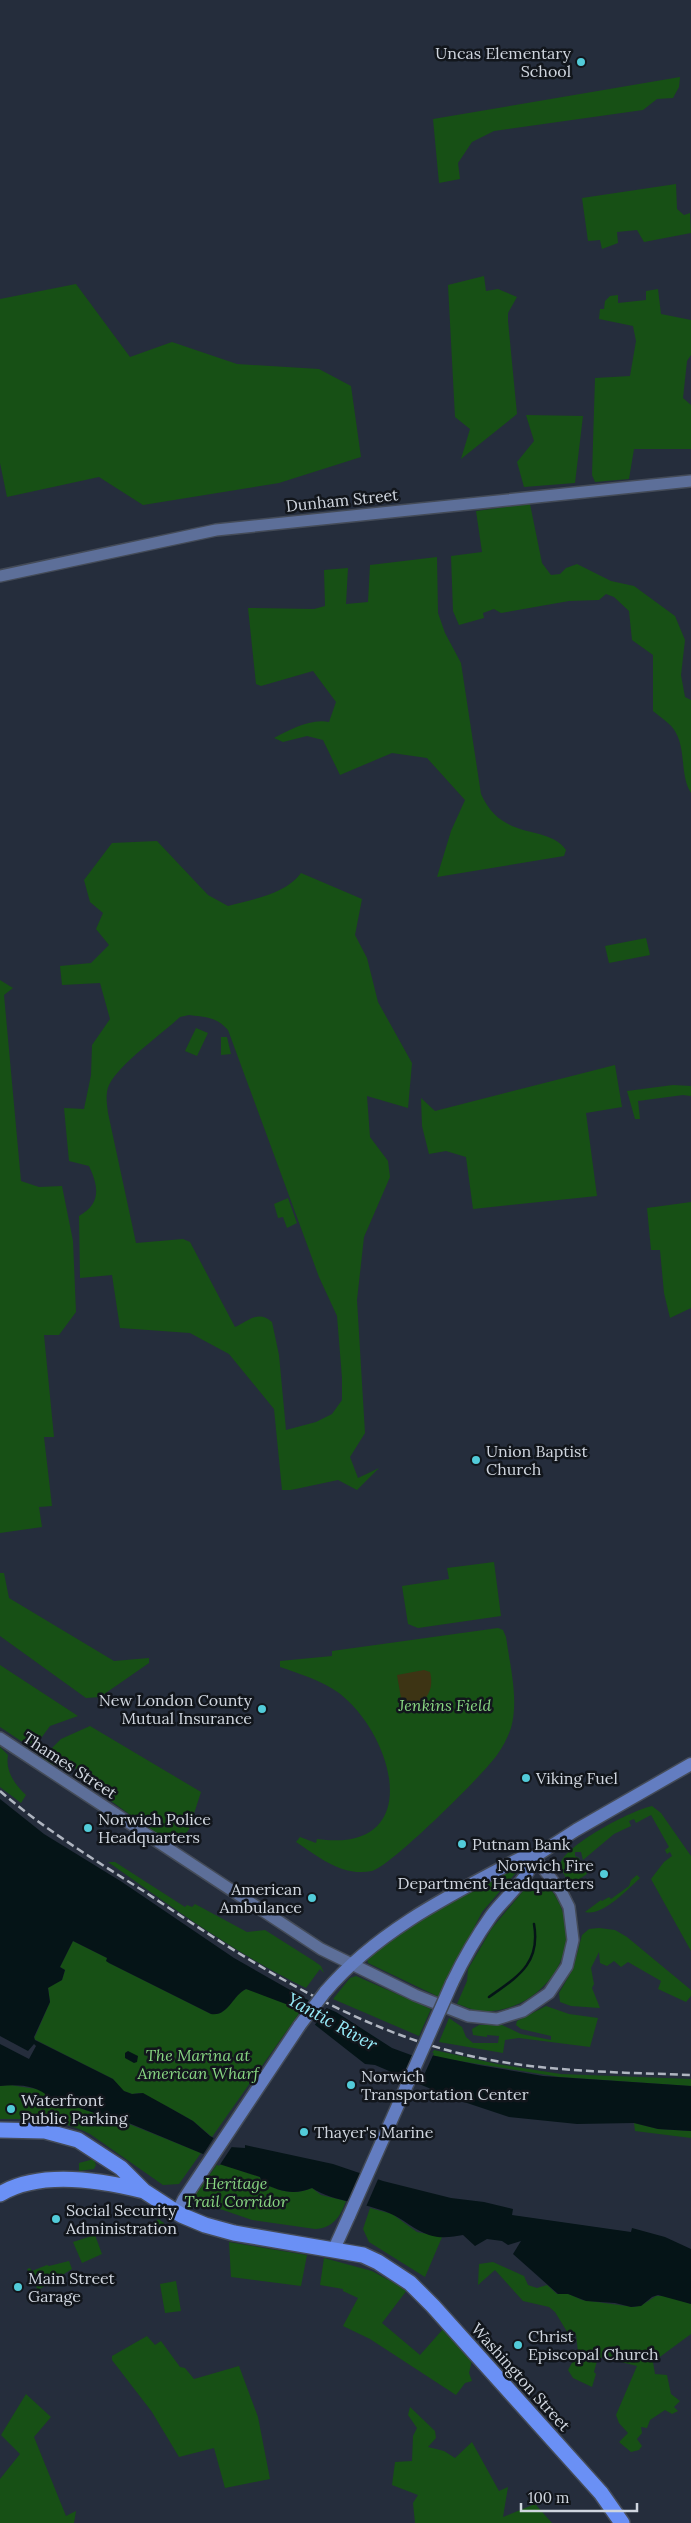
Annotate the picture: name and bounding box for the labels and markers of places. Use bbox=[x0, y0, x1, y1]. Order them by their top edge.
place label: Uncas Elementary School bbox=[435, 43, 572, 81]
marker: Uncas Elementary School bbox=[575, 56, 587, 68]
place label: Union Baptist Church bbox=[486, 1441, 588, 1479]
marker: Union Baptist Church bbox=[470, 1454, 482, 1466]
place label: New London County Mutual Insurance bbox=[99, 1690, 253, 1728]
marker: New London County Mutual Insurance bbox=[256, 1703, 268, 1715]
place label: Viking Fuel bbox=[535, 1768, 618, 1788]
marker: Viking Fuel bbox=[520, 1772, 532, 1784]
place label: Norwich Police Headquarters bbox=[98, 1809, 211, 1847]
marker: Norwich Police Headquarters bbox=[82, 1822, 94, 1834]
place label: Putnam Bank bbox=[472, 1834, 571, 1854]
marker: Putnam Bank bbox=[456, 1838, 468, 1850]
place label: Norwich Fire Department Headquarters bbox=[398, 1855, 594, 1893]
marker: Norwich Fire Department Headquarters bbox=[598, 1868, 610, 1880]
place label: American Ambulance bbox=[218, 1879, 302, 1917]
marker: American Ambulance bbox=[306, 1892, 318, 1904]
place label: Norwich Transportation Center bbox=[361, 2066, 529, 2104]
marker: Norwich Transportation Center bbox=[345, 2079, 357, 2091]
place label: Waterfront Public Parking bbox=[21, 2090, 129, 2128]
marker: Waterfront Public Parking bbox=[5, 2103, 17, 2115]
place label: Thayer's Marine bbox=[314, 2122, 434, 2142]
marker: Thayer's Marine bbox=[298, 2126, 310, 2138]
place label: Social Security Administration bbox=[65, 2200, 177, 2238]
marker: Social Security Administration bbox=[50, 2213, 62, 2225]
place label: Main Street Garage bbox=[28, 2268, 116, 2306]
marker: Main Street Garage bbox=[12, 2281, 24, 2293]
place label: Christ Episcopal Church bbox=[528, 2326, 659, 2364]
marker: Christ Episcopal Church bbox=[512, 2339, 524, 2351]

